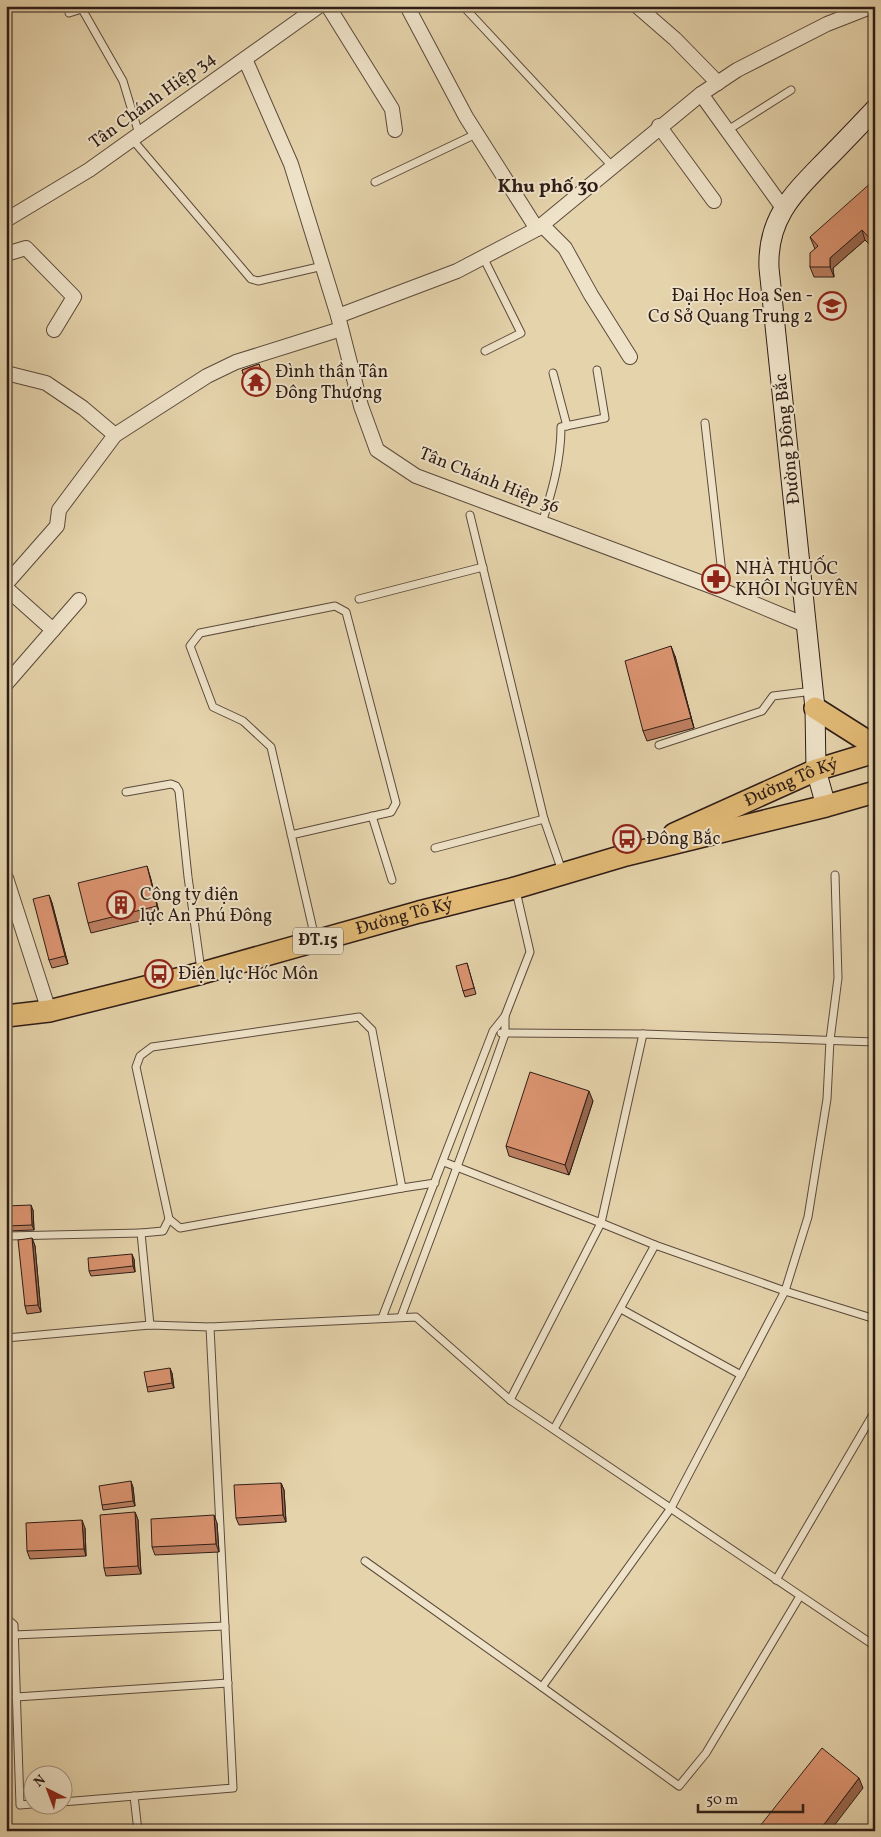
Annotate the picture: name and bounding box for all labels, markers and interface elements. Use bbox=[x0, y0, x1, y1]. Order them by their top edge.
street label: Tân Chánh Hiệp 34 bbox=[84, 46, 222, 156]
district label: Khu phố 30 bbox=[498, 174, 599, 200]
place label: Đại Học Hoa Sen - Cơ Sở Quang Trung 2 bbox=[648, 284, 813, 330]
school or university icon: Đại Học Hoa Sen - Cơ Sở Quang Trung 2 bbox=[817, 291, 847, 321]
place label: Đình thần Tân Đông Thượng bbox=[275, 360, 388, 406]
temple icon: Đình thần Tân Đông Thượng bbox=[241, 367, 271, 397]
street label: Đường Đông Bắc bbox=[769, 372, 807, 506]
street label: Tân Chánh Hiệp 36 bbox=[415, 441, 563, 521]
place label: NHÀ THUỐC KHÔI NGUYÊN bbox=[735, 555, 858, 603]
pharmacy icon: NHÀ THUỐC KHÔI NGUYÊN bbox=[701, 564, 731, 594]
street label: Đường Tô Ký bbox=[740, 751, 841, 813]
bus stop icon: Đông Bắc bbox=[612, 824, 642, 854]
place label: Đông Bắc bbox=[646, 827, 720, 852]
place label: Công ty điện lực An Phú Đông bbox=[140, 883, 272, 929]
building icon: Công ty điện lực An Phú Đông bbox=[106, 890, 136, 920]
street label: Đường Tô Ký bbox=[353, 891, 456, 942]
road number: ĐT.15 bbox=[293, 928, 343, 954]
bus stop icon: Điện lực Hóc Môn bbox=[144, 959, 174, 989]
place label: Điện lực Hóc Môn bbox=[178, 962, 319, 987]
north arrow bbox=[22, 1764, 72, 1814]
text: N bbox=[30, 1771, 50, 1792]
scale bar bbox=[698, 1782, 804, 1814]
text: 50 m bbox=[706, 1790, 738, 1811]

